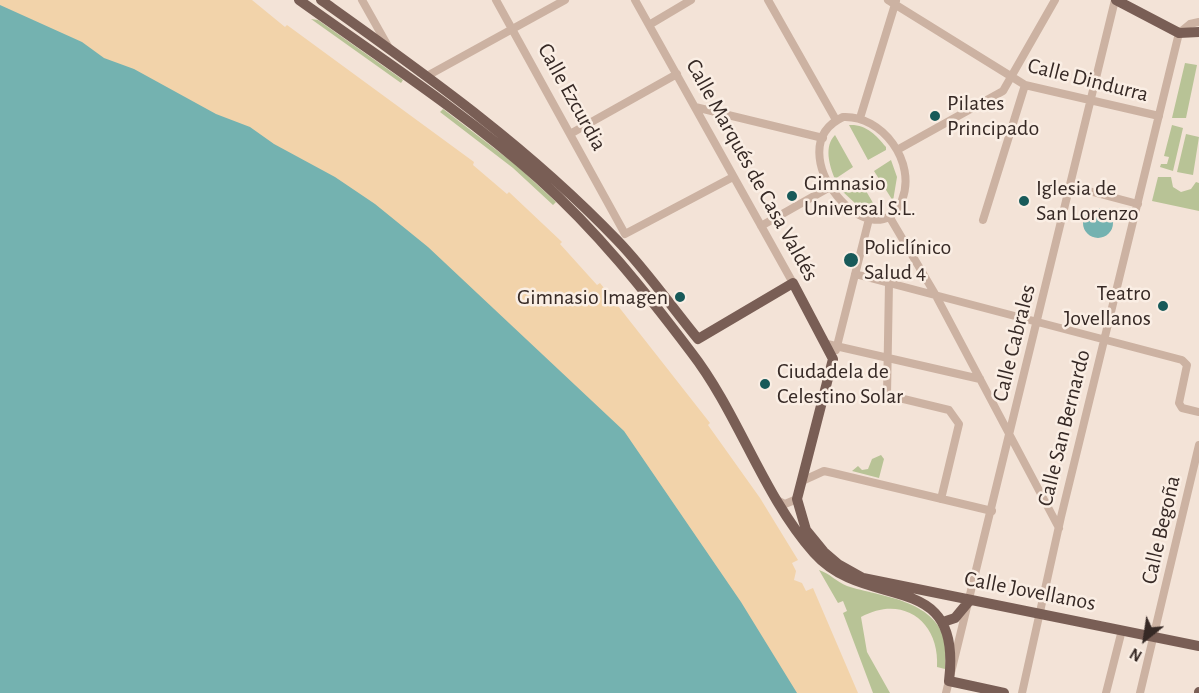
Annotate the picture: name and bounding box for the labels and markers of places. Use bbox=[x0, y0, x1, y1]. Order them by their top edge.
place label: Pilates Principado bbox=[947, 90, 1039, 142]
marker: Pilates Principado bbox=[928, 109, 942, 123]
place label: Gimnasio Universal S.L. bbox=[804, 170, 916, 222]
place label: Iglesia de San Lorenzo bbox=[1036, 175, 1138, 226]
marker: Gimnasio Universal S.L. bbox=[785, 189, 799, 203]
marker: Iglesia de San Lorenzo bbox=[1017, 194, 1031, 208]
place label: Policlínico Salud 4 bbox=[864, 234, 951, 286]
marker: Policlínico Salud 4 bbox=[842, 251, 860, 269]
place label: Teatro Jovellanos bbox=[1064, 280, 1151, 332]
place label: Gimnasio Imagen bbox=[517, 284, 668, 310]
marker: Gimnasio Imagen bbox=[673, 290, 687, 304]
marker: Teatro Jovellanos bbox=[1156, 299, 1170, 313]
place label: Ciudadela de Celestino Solar bbox=[777, 358, 903, 410]
marker: Ciudadela de Celestino Solar bbox=[758, 377, 772, 391]

